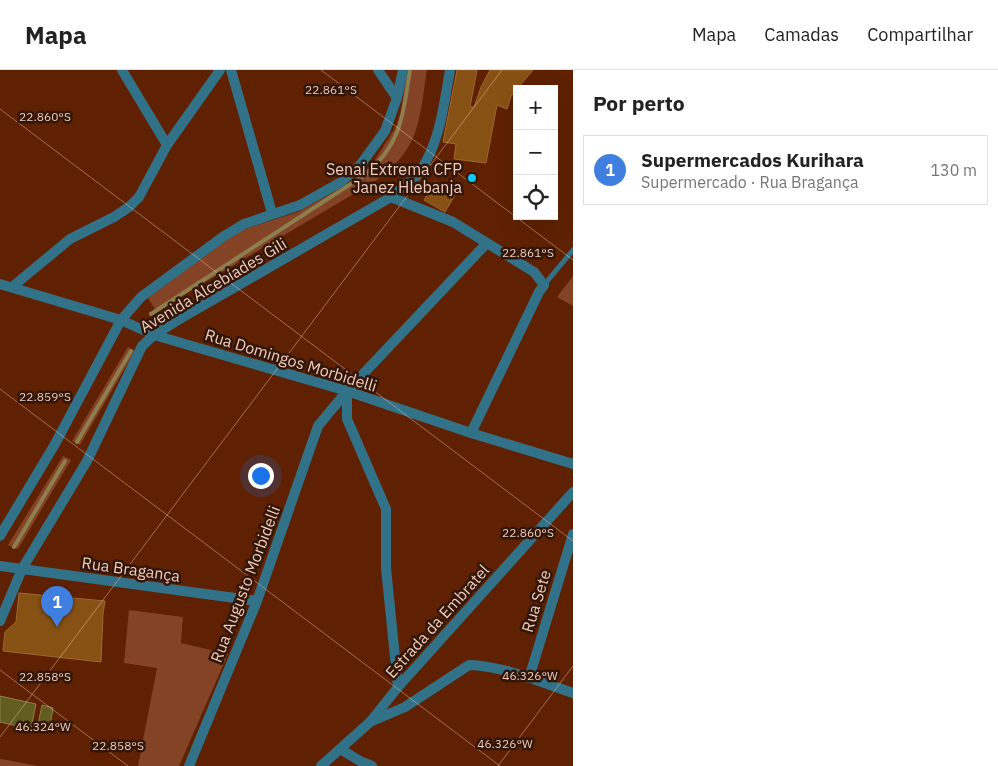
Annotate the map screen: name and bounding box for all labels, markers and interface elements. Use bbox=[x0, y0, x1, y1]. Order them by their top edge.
text: Mapa bbox=[25, 19, 87, 51]
text: Mapa bbox=[692, 23, 736, 46]
text: Camadas bbox=[764, 23, 839, 46]
text: Compartilhar bbox=[867, 23, 973, 46]
text: 22.861°S bbox=[305, 82, 357, 97]
map controls bbox=[513, 85, 558, 220]
button: + bbox=[513, 85, 558, 130]
text: Por perto bbox=[593, 89, 685, 117]
text: 22.860°S bbox=[19, 109, 71, 124]
button: − bbox=[513, 130, 558, 175]
text: Supermercados Kurihara bbox=[641, 148, 864, 172]
place label: Senai Extrema CFP Janez Hlebanja bbox=[326, 159, 462, 197]
text: 1 bbox=[605, 160, 615, 180]
text: 130 m bbox=[930, 160, 977, 180]
marker: Senai Extrema CFP Janez Hlebanja bbox=[466, 172, 478, 184]
text: Supermercado · Rua Bragança bbox=[641, 172, 859, 192]
button: locate bbox=[513, 175, 558, 220]
street label: Avenida Alcebíades Gili bbox=[136, 233, 290, 337]
text: 22.861°S bbox=[502, 245, 554, 260]
street label: Rua Domingos Morbidelli bbox=[202, 324, 380, 396]
text: 22.859°S bbox=[19, 389, 71, 404]
your location bbox=[248, 463, 274, 489]
street label: Rua Augusto Morbidelli bbox=[206, 503, 284, 665]
text: 22.860°S bbox=[502, 525, 554, 540]
street label: Rua Bragança bbox=[81, 552, 182, 586]
street label: Estrada da Embratel bbox=[381, 560, 493, 682]
street label: Rua Sete bbox=[517, 567, 555, 635]
pin: 1 bbox=[41, 586, 73, 627]
text: 46.326°W bbox=[502, 668, 558, 683]
text: 22.858°S bbox=[19, 669, 71, 684]
text: 46.324°W bbox=[15, 719, 71, 734]
text: 46.326°W bbox=[477, 736, 533, 751]
text: 22.858°S bbox=[92, 738, 144, 753]

